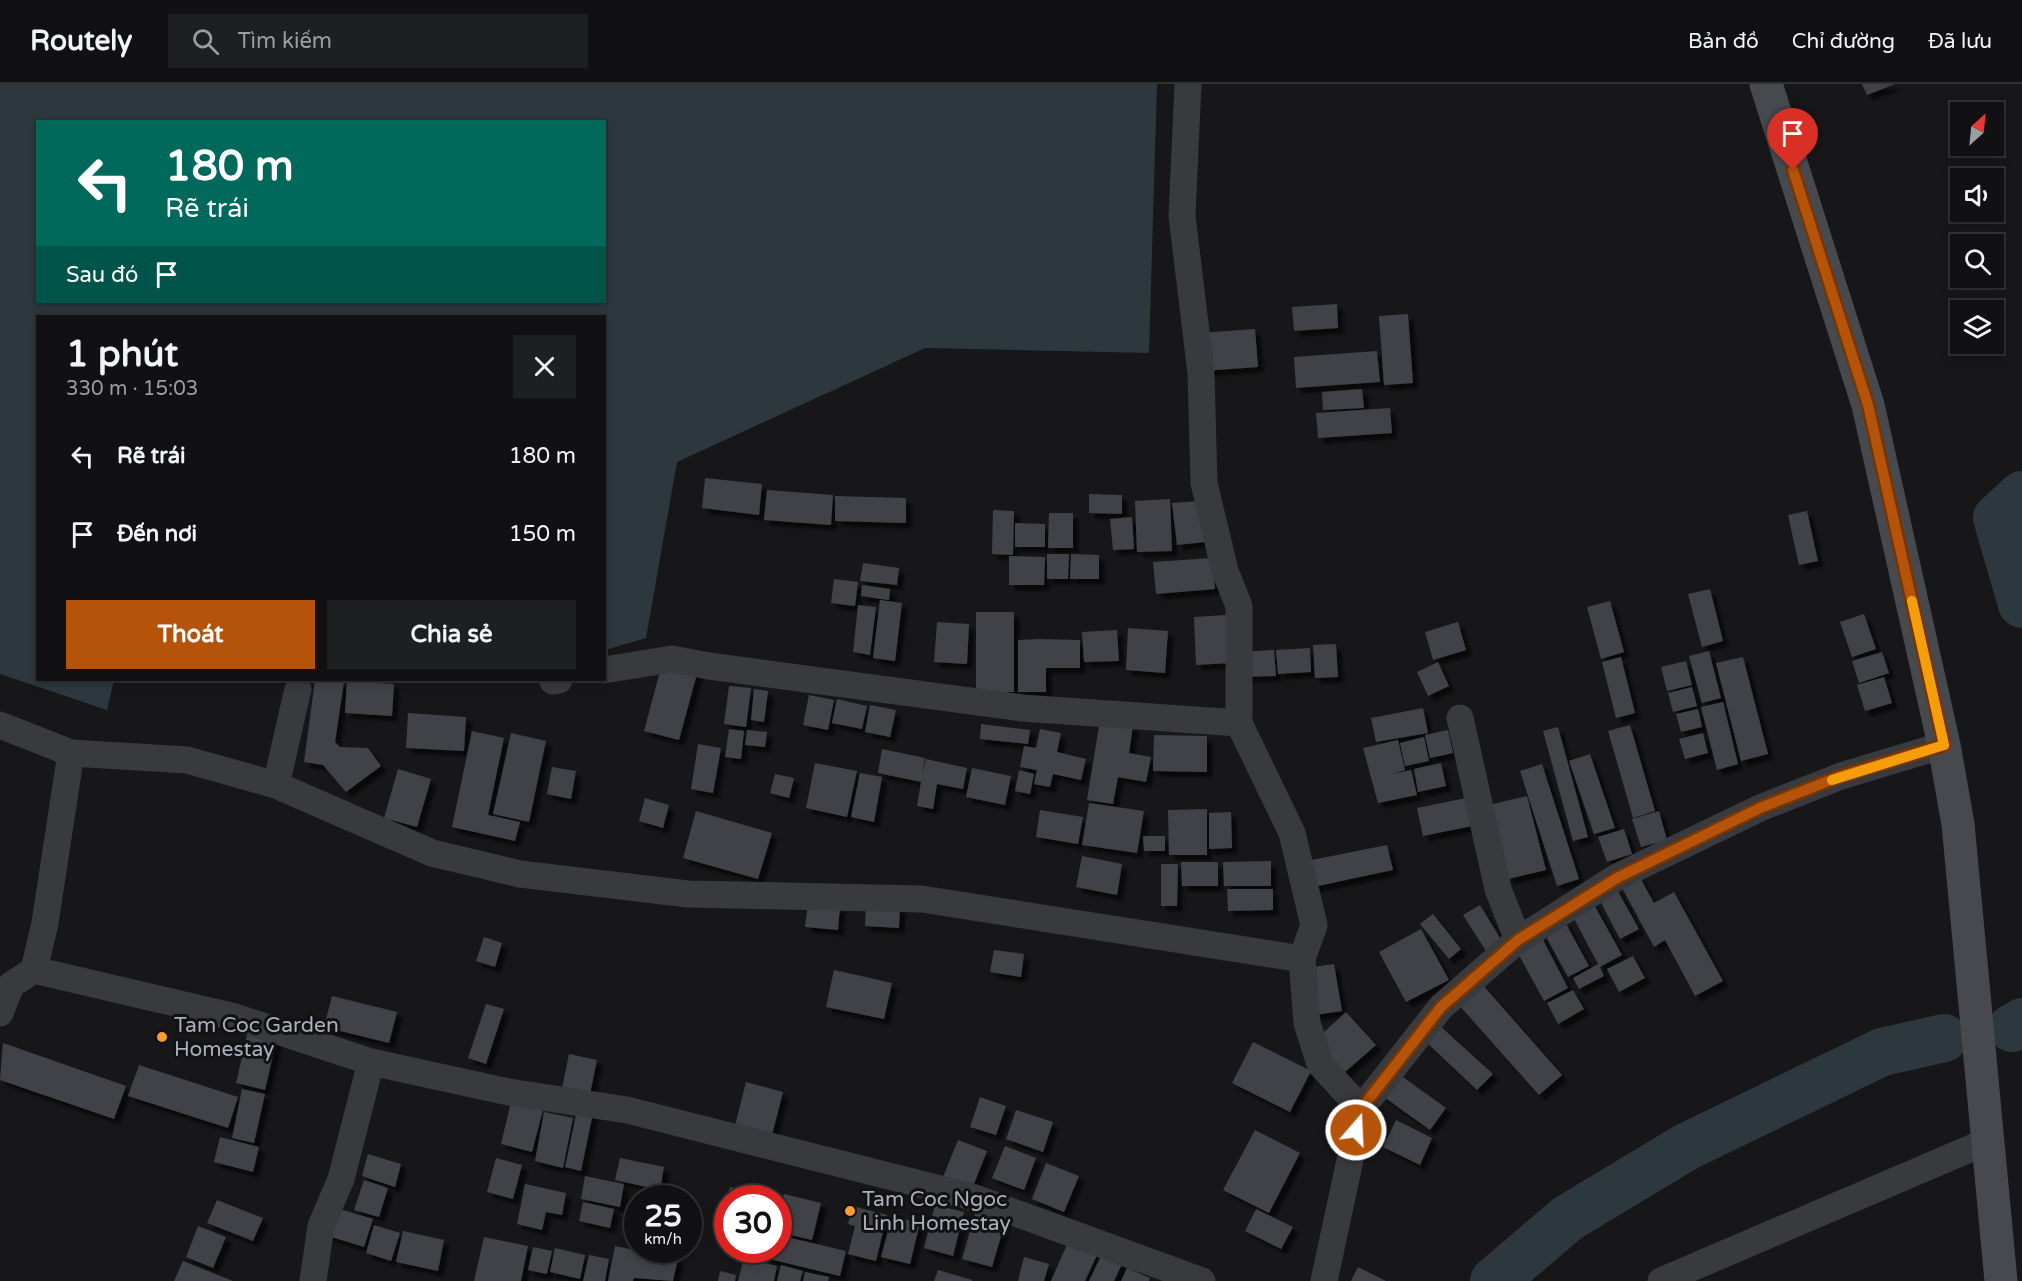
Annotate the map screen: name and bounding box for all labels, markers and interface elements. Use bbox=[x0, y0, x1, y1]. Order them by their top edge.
search box bbox=[168, 14, 588, 68]
text: Routely bbox=[30, 24, 132, 58]
icon: search bbox=[189, 25, 222, 58]
text: Tìm kiếm bbox=[237, 28, 332, 54]
text: Bản đồ bbox=[1688, 29, 1759, 54]
text: Chỉ đường bbox=[1792, 29, 1895, 54]
text: Đã lưu bbox=[1928, 29, 1992, 54]
north arrow bbox=[1950, 102, 2004, 156]
map controls bbox=[1950, 102, 2004, 354]
pin bbox=[1767, 108, 1818, 170]
icon: arrive bbox=[1776, 117, 1809, 150]
text: 180 m bbox=[165, 141, 294, 192]
icon: left bbox=[66, 144, 144, 222]
button: sound bbox=[1950, 168, 2004, 222]
text: Rẽ trái bbox=[165, 192, 249, 225]
button: search bbox=[1950, 234, 2004, 288]
icon: arrive bbox=[150, 258, 183, 291]
text: Sau đó bbox=[66, 262, 138, 288]
button: layers bbox=[1950, 300, 2004, 354]
text: 1 phút bbox=[66, 333, 178, 376]
button: close bbox=[513, 335, 576, 398]
text: 330 m · 15:03 bbox=[66, 377, 198, 401]
icon: left bbox=[66, 440, 99, 473]
text: Rẽ trái bbox=[117, 443, 186, 469]
text: 180 m bbox=[509, 443, 576, 469]
icon: arrive bbox=[66, 518, 99, 551]
text: Đến nơi bbox=[117, 521, 197, 547]
text: 150 m bbox=[509, 521, 576, 547]
button: Thoát bbox=[66, 600, 315, 669]
button: Chia sẻ bbox=[327, 600, 576, 669]
place label: Tam Coc Garden Homestay bbox=[174, 1013, 339, 1062]
marker: Tam Coc Garden Homestay bbox=[155, 1030, 169, 1044]
position arrow bbox=[1324, 1098, 1388, 1162]
speed limit sign: 30 bbox=[714, 1185, 792, 1263]
place label: Tam Coc Ngoc Linh Homestay bbox=[862, 1187, 1011, 1236]
text: 25 bbox=[644, 1198, 682, 1235]
marker: Tam Coc Ngoc Linh Homestay bbox=[843, 1204, 857, 1218]
text: km/h bbox=[644, 1230, 682, 1248]

